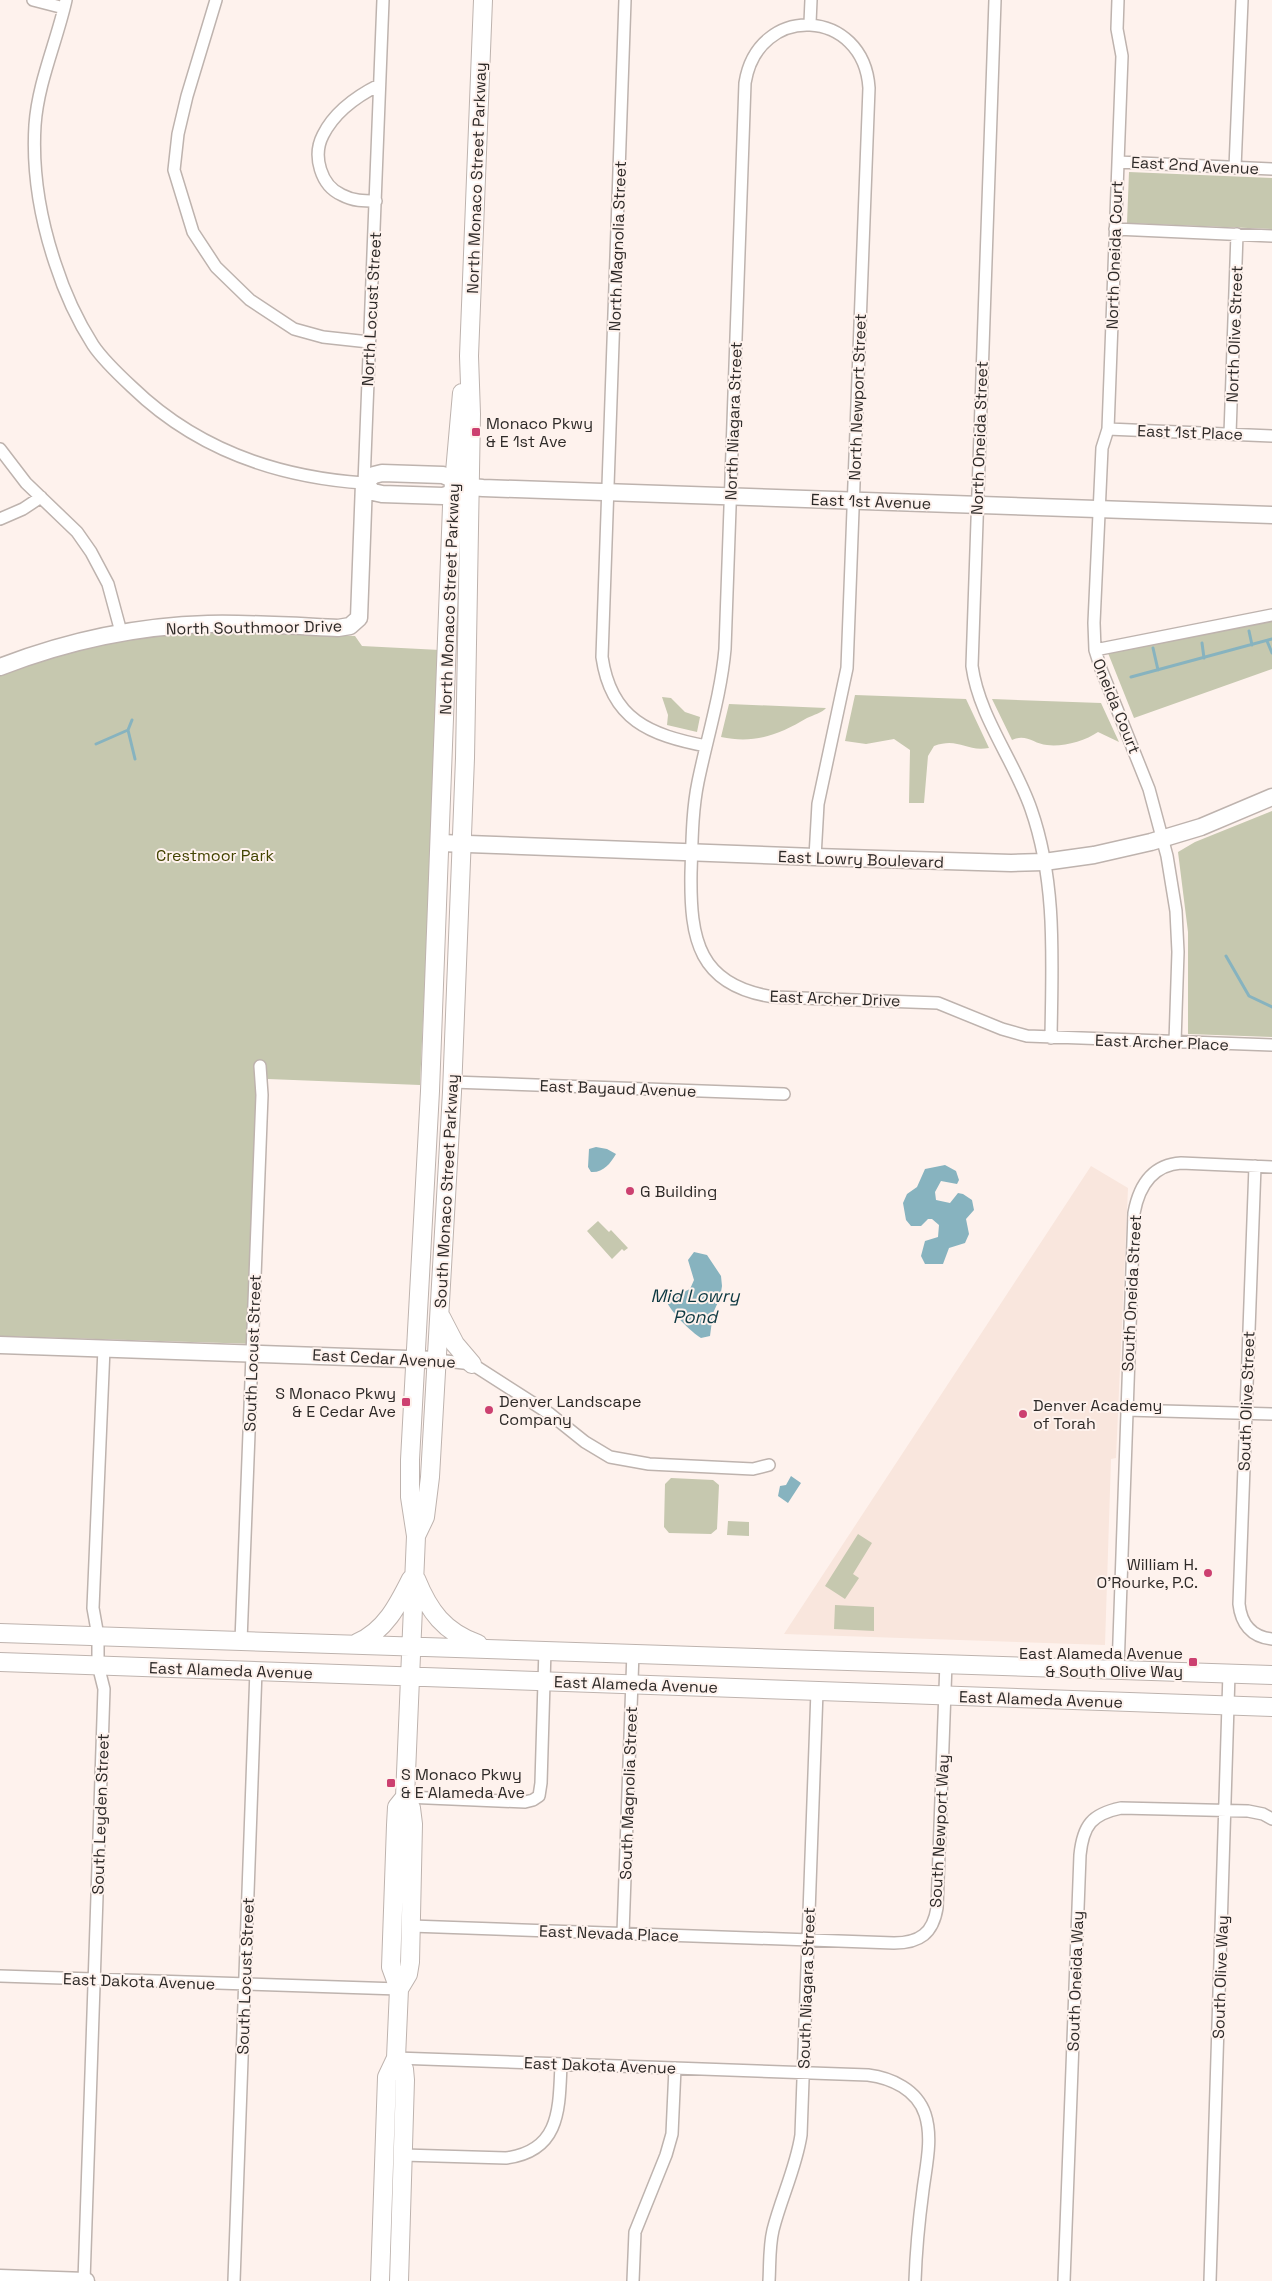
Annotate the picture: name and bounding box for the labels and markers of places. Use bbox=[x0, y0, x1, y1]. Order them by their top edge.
place label: Monaco Pkwy & E 1st Ave bbox=[486, 413, 593, 452]
marker: Monaco Pkwy & E 1st Ave bbox=[470, 426, 482, 438]
place label: G Building bbox=[640, 1181, 717, 1202]
marker: G Building bbox=[624, 1185, 636, 1197]
place label: S Monaco Pkwy & E Cedar Ave bbox=[275, 1383, 396, 1422]
place label: Denver Landscape Company bbox=[499, 1391, 642, 1430]
place label: Denver Academy of Torah bbox=[1033, 1395, 1162, 1434]
marker: S Monaco Pkwy & E Cedar Ave bbox=[400, 1396, 412, 1408]
marker: Denver Landscape Company bbox=[483, 1404, 495, 1416]
marker: Denver Academy of Torah bbox=[1017, 1408, 1029, 1420]
place label: William H. O'Rourke, P.C. bbox=[1097, 1554, 1198, 1593]
marker: William H. O'Rourke, P.C. bbox=[1202, 1567, 1214, 1579]
place label: East Alameda Avenue & South Olive Way bbox=[1019, 1643, 1183, 1682]
marker: East Alameda Avenue & South Olive Way bbox=[1187, 1656, 1199, 1668]
place label: S Monaco Pkwy & E Alameda Ave bbox=[401, 1764, 525, 1803]
marker: S Monaco Pkwy & E Alameda Ave bbox=[385, 1777, 397, 1789]

